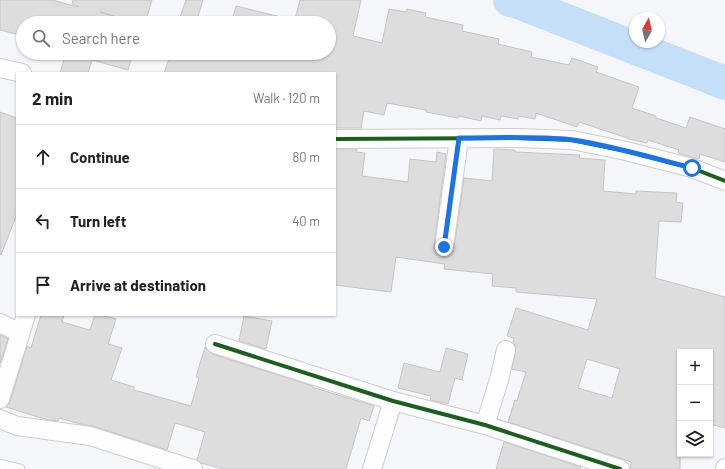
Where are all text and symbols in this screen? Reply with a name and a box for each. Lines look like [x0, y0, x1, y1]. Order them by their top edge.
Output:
north arrow [629, 12, 665, 48]
search box [16, 16, 336, 60]
icon: search [30, 27, 52, 49]
text: Search here [62, 29, 140, 47]
text: 2 min [32, 88, 73, 108]
text: Walk · 120 m [253, 90, 320, 106]
icon: ahead [32, 146, 54, 168]
text: Continue [70, 148, 130, 166]
text: 80 m [293, 149, 320, 165]
route start [683, 159, 701, 177]
icon: left [32, 210, 54, 232]
text: Turn left [70, 212, 126, 230]
text: 40 m [292, 213, 320, 229]
route end [435, 238, 453, 256]
icon: arrive [32, 274, 54, 296]
text: Arrive at destination [70, 276, 206, 294]
map controls [677, 349, 713, 457]
button: + [677, 349, 713, 385]
button: − [677, 385, 713, 421]
button: layers [677, 421, 713, 457]

